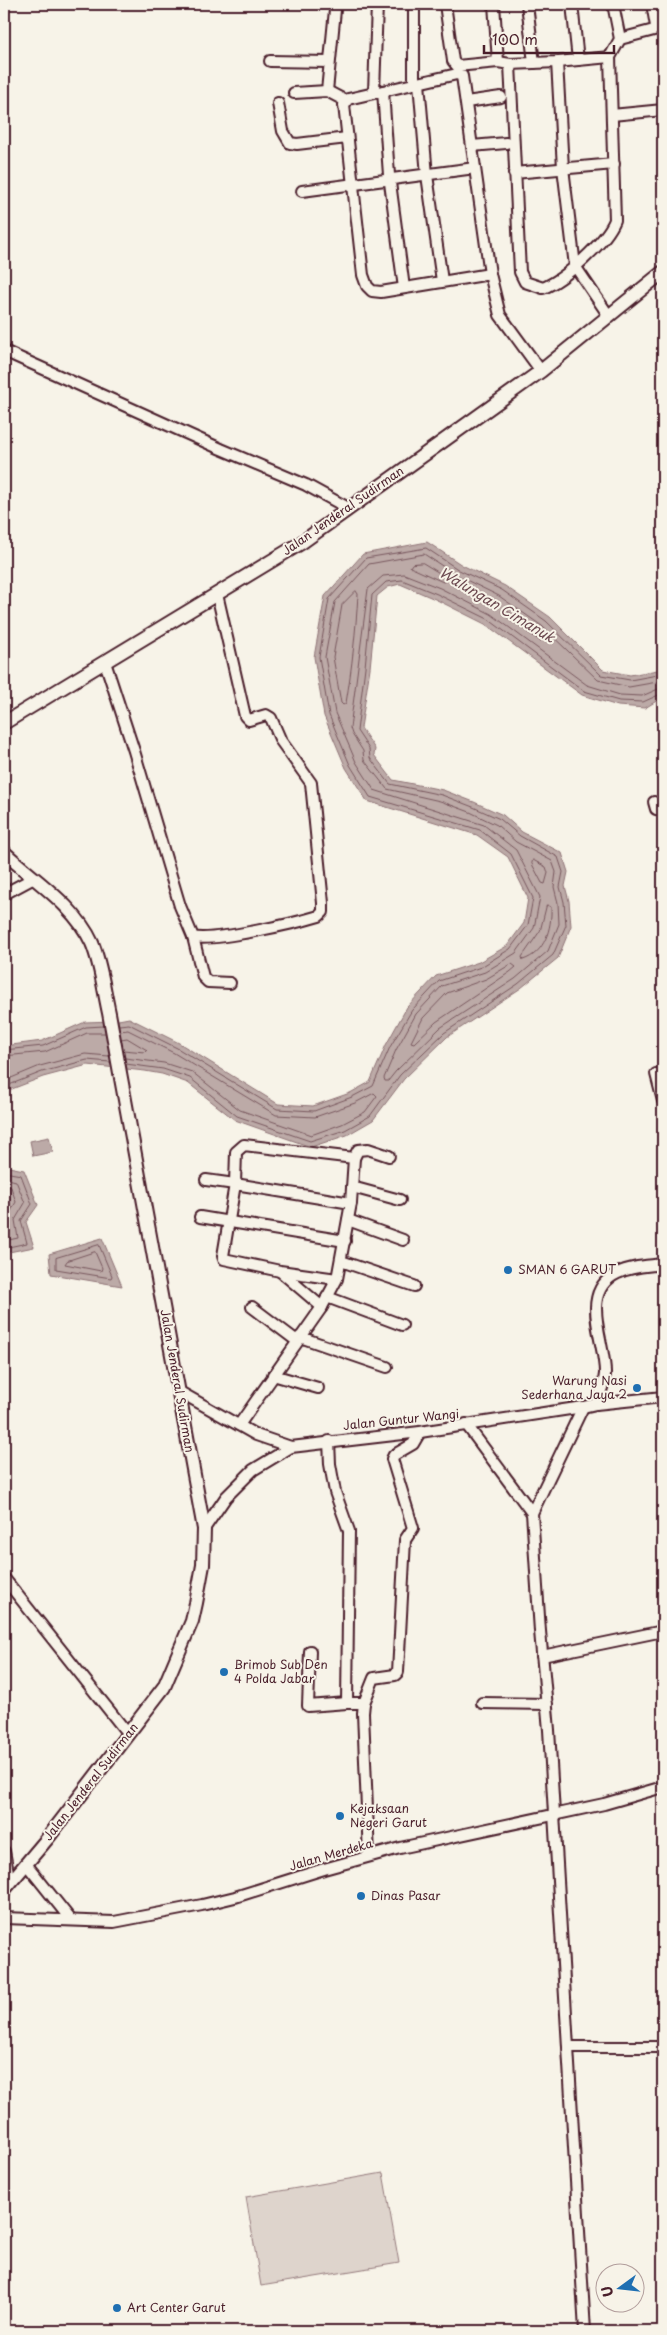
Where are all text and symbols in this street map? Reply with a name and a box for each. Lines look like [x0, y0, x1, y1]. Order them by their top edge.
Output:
scale bar [484, 22, 614, 54]
text: 100 m [492, 27, 538, 50]
street label: Jalan Jenderal Sudirman [278, 461, 407, 559]
water label: Walungan Cimanuk [435, 562, 560, 648]
place label: SMAN 6 GARUT [518, 1260, 617, 1278]
marker: SMAN 6 GARUT [502, 1264, 514, 1276]
street label: Jalan Jenderal Sudirman [157, 1308, 199, 1454]
place label: Warung Nasi Sederhana Jaya 2 [521, 1371, 627, 1403]
marker: Warung Nasi Sederhana Jaya 2 [631, 1382, 643, 1394]
street label: Jalan Guntur Wangi [342, 1404, 460, 1434]
place label: Brimob Sub Den 4 Polda Jabar [234, 1655, 328, 1687]
marker: Brimob Sub Den 4 Polda Jabar [218, 1666, 230, 1678]
street label: Jalan Jenderal Sudirman [39, 1719, 142, 1844]
place label: Kejaksaan Negeri Garut [350, 1799, 427, 1831]
marker: Kejaksaan Negeri Garut [334, 1810, 346, 1822]
street label: Jalan Merdeka [287, 1833, 375, 1875]
place label: Dinas Pasar [371, 1886, 441, 1904]
marker: Dinas Pasar [355, 1890, 367, 1902]
north arrow [594, 2262, 644, 2312]
text: U [595, 2284, 618, 2299]
place label: Art Center Garut [127, 2298, 226, 2316]
marker: Art Center Garut [111, 2302, 123, 2314]

